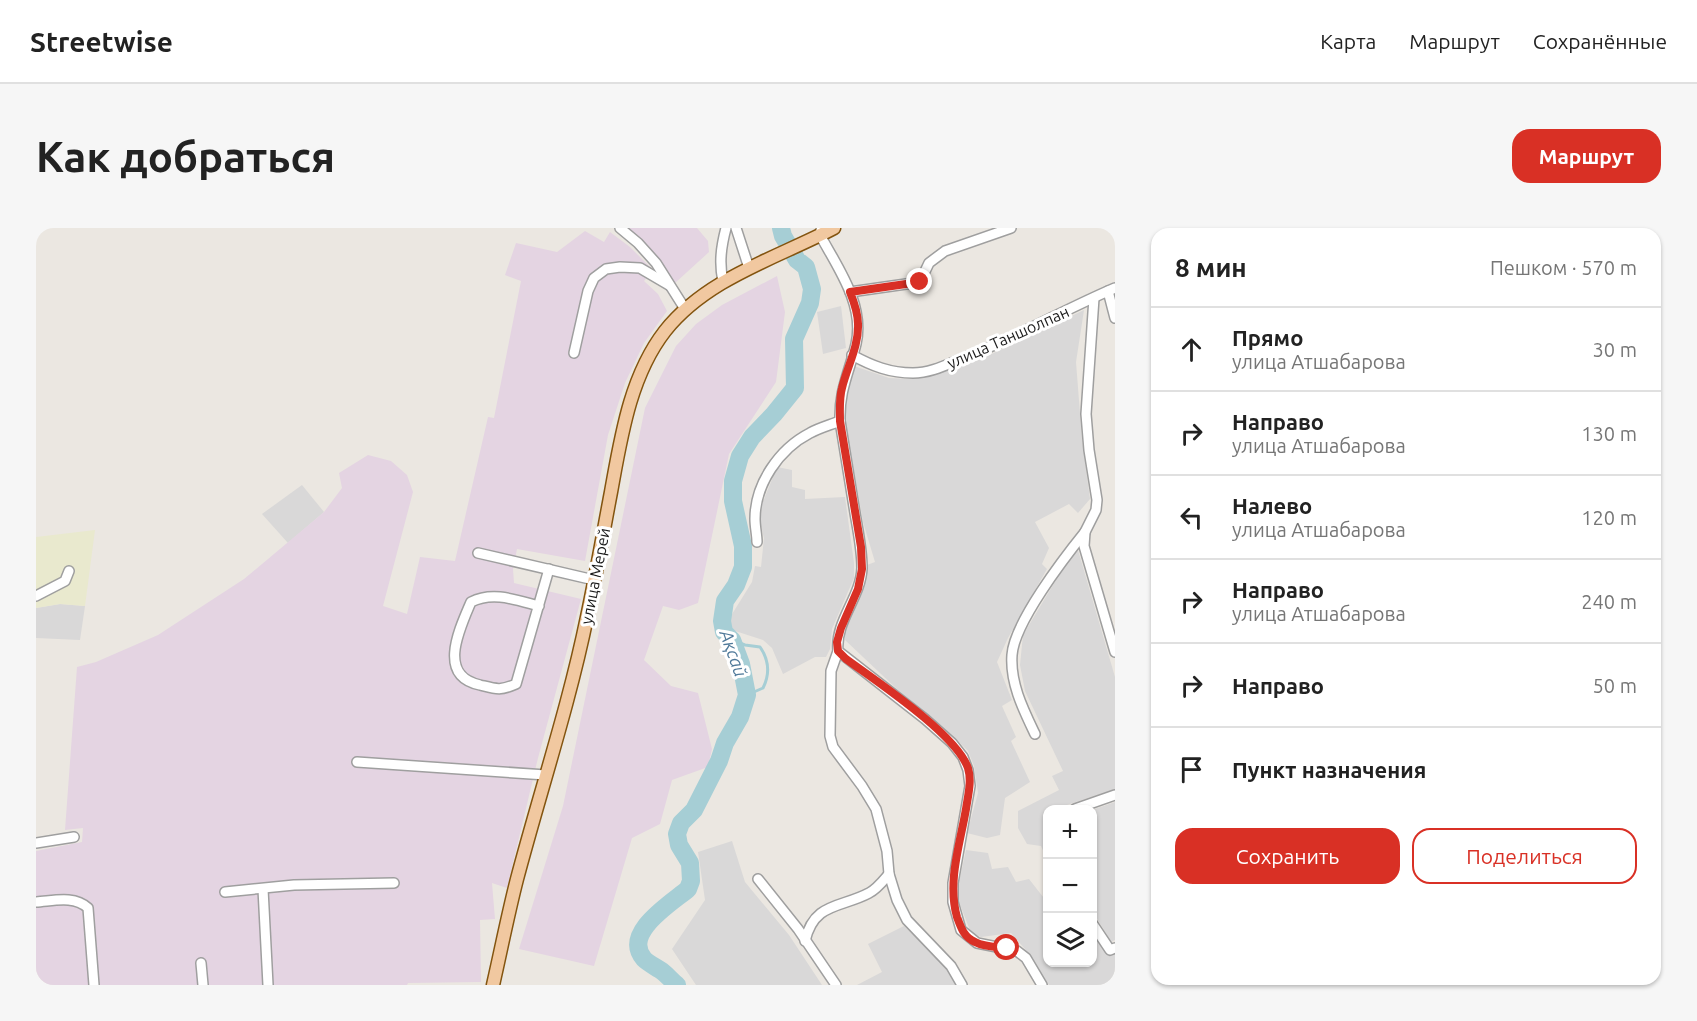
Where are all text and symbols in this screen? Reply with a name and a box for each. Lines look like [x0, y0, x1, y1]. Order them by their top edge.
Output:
text: Streetwise [30, 26, 173, 57]
text: Карта [1320, 29, 1376, 53]
text: Маршрут [1409, 29, 1500, 53]
text: Сохранённые [1533, 29, 1667, 53]
button: Маршрут [1512, 129, 1661, 183]
text: Как добраться [36, 133, 335, 180]
text: 8 мин [1175, 253, 1247, 282]
text: Пешком · 570 m [1490, 256, 1637, 279]
route end [906, 268, 932, 294]
street label: улица Таншолпан [944, 302, 1072, 372]
text: Прямо [1232, 325, 1303, 350]
icon: ahead [1175, 333, 1208, 366]
text: 30 m [1593, 338, 1637, 361]
text: улица Атшабарова [1232, 350, 1406, 373]
text: Направо [1232, 409, 1324, 434]
icon: right [1175, 417, 1208, 450]
text: 130 m [1581, 422, 1637, 445]
text: улица Атшабарова [1232, 434, 1406, 457]
text: Налево [1232, 493, 1312, 518]
icon: left [1175, 501, 1208, 534]
text: 120 m [1581, 506, 1637, 529]
text: улица Атшабарова [1232, 518, 1406, 541]
street label: улица Мерей [577, 526, 613, 626]
text: Направо [1232, 577, 1324, 602]
icon: right [1175, 585, 1208, 618]
text: 240 m [1581, 590, 1637, 613]
text: улица Атшабарова [1232, 602, 1406, 625]
water label: Ақсай [716, 626, 752, 679]
icon: right [1175, 669, 1208, 702]
text: Направо [1232, 673, 1324, 698]
text: 50 m [1593, 674, 1637, 697]
icon: arrive [1175, 753, 1208, 786]
text: Пункт назначения [1232, 757, 1426, 782]
map controls [1043, 805, 1097, 967]
button: + [1043, 805, 1097, 859]
button: Сохранить [1175, 828, 1400, 884]
button: Поделиться [1412, 828, 1637, 884]
button: − [1043, 859, 1097, 913]
button: layers [1043, 913, 1097, 967]
route start [993, 934, 1019, 960]

